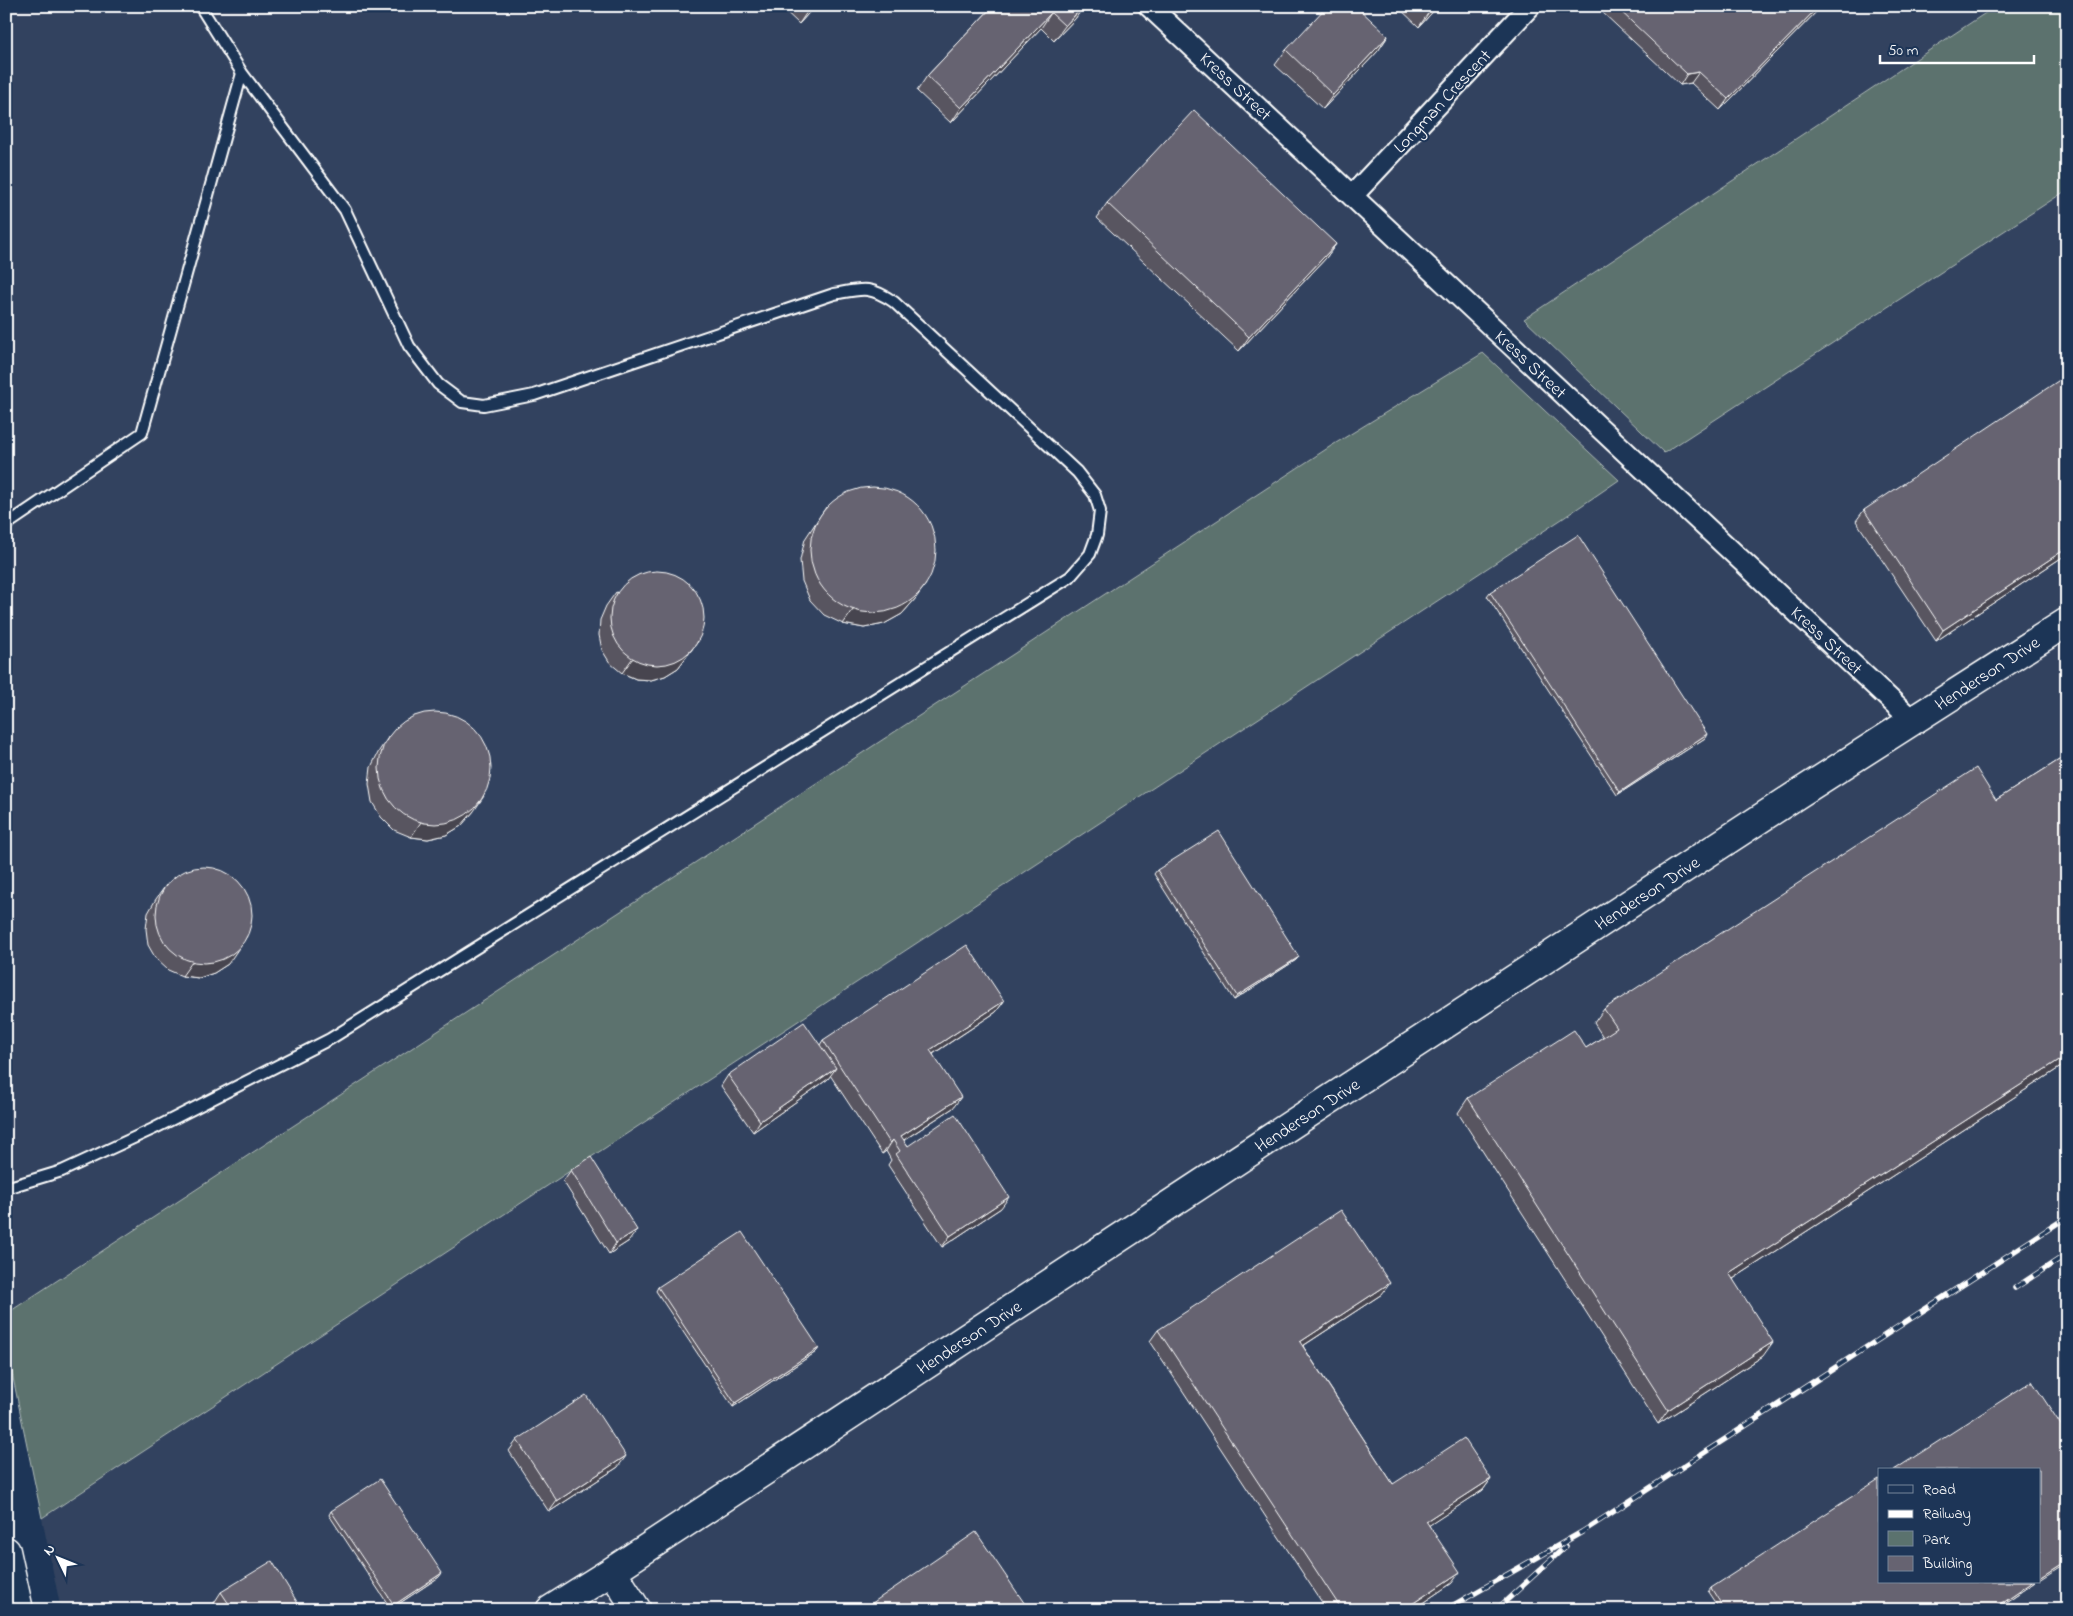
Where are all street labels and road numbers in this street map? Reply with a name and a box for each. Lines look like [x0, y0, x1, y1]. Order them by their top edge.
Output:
street label: Longman Crescent [1388, 45, 1499, 161]
street label: Kress Street [1193, 47, 1277, 128]
street label: Kress Street [1488, 325, 1572, 406]
street label: Kress Street [1784, 601, 1868, 682]
street label: Henderson Drive [1930, 630, 2047, 718]
street label: Henderson Drive [1590, 850, 1707, 938]
street label: Henderson Drive [1250, 1072, 1367, 1160]
street label: Henderson Drive [912, 1294, 1029, 1382]

